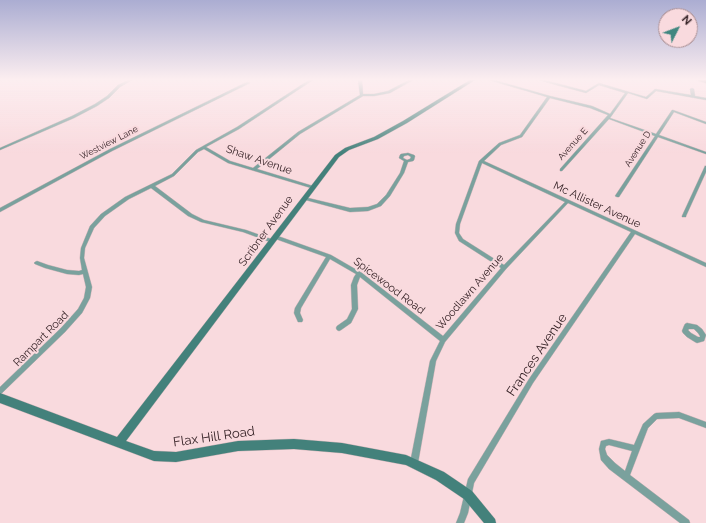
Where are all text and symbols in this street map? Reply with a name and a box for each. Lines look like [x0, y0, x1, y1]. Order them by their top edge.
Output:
north arrow [658, 8, 698, 48]
text: N [679, 13, 694, 28]
street label: Westview Lane [78, 124, 140, 162]
street label: Avenue E [556, 126, 590, 162]
street label: Avenue D [622, 129, 654, 169]
street label: Shaw Avenue [224, 142, 294, 178]
street label: Mc Allister Avenue [551, 179, 643, 231]
street label: Scribner Avenue [236, 193, 296, 269]
street label: Woodlawn Avenue [433, 251, 507, 333]
street label: Spicewood Road [351, 255, 427, 317]
street label: Rampart Road [11, 309, 71, 369]
street label: Frances Avenue [504, 311, 570, 399]
street label: Flax Hill Road [172, 424, 256, 450]

